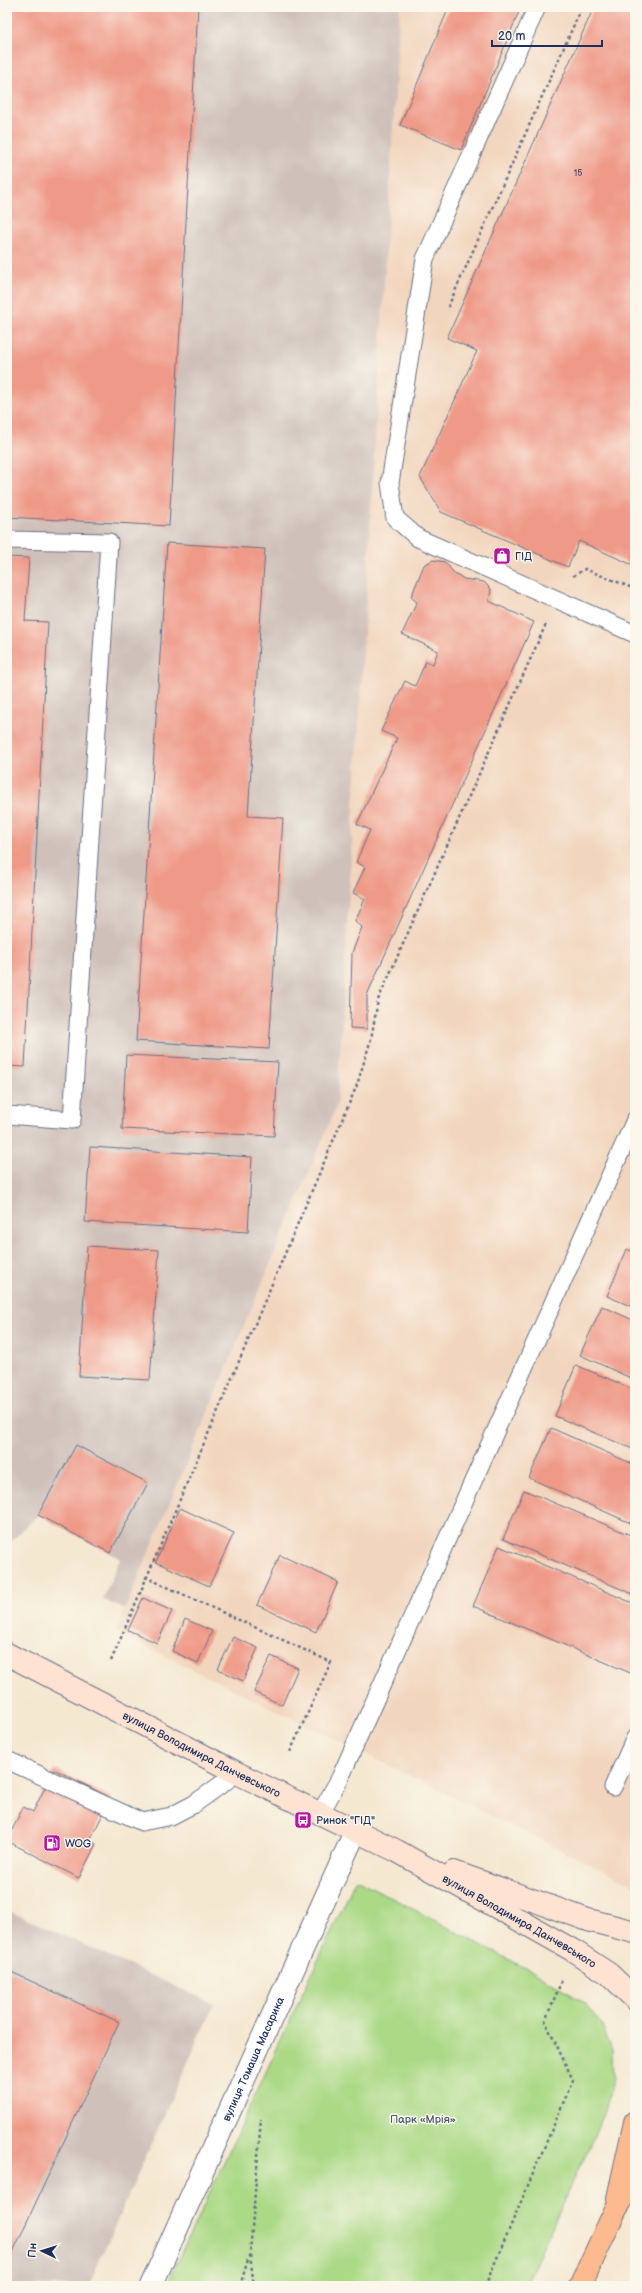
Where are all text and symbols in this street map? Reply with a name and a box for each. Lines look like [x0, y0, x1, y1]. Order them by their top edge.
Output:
scale bar [492, 22, 602, 48]
text: 20 m [498, 29, 525, 44]
house number: 15 [574, 168, 582, 179]
shop icon: ГІД [492, 546, 512, 566]
place label: ГІД [515, 550, 532, 563]
street label: вулиця Володимира Данчевського [120, 1709, 283, 1800]
bus stop icon: Ринок "ГІД" [293, 1810, 313, 1830]
place label: Ринок "ГІД" [316, 1814, 375, 1827]
fuel station icon: WOG [42, 1833, 62, 1853]
place label: WOG [65, 1837, 91, 1850]
street label: вулиця Володимира Данчевського [440, 1872, 599, 1971]
street label: вулиця Томаша Масарика [220, 1994, 287, 2123]
park label: Парк «Мрія» [390, 2113, 456, 2126]
north arrow [22, 2231, 62, 2271]
text: Пн [26, 2243, 40, 2258]

